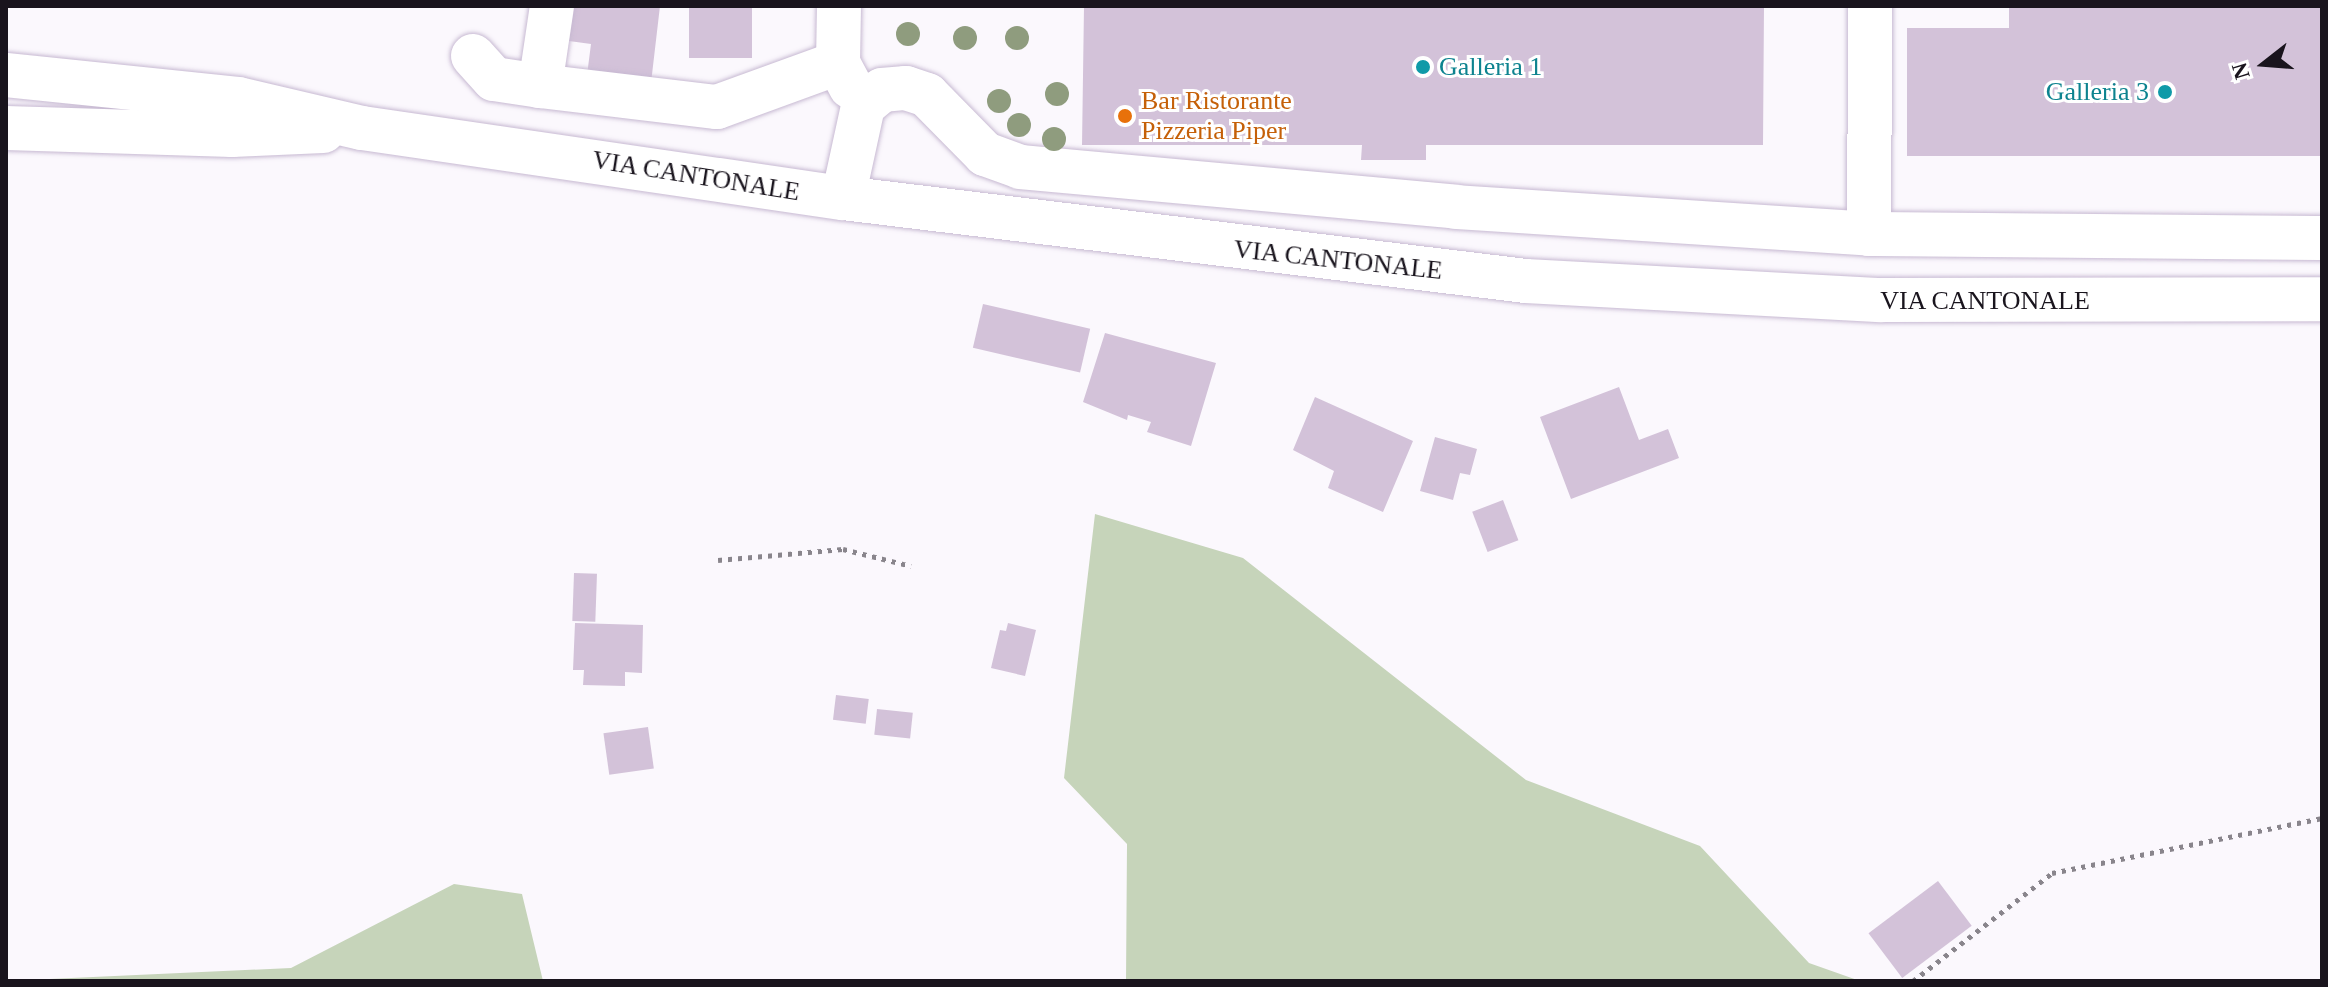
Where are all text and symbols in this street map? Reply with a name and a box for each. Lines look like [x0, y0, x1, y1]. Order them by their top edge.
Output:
north arrow [2224, 24, 2304, 104]
place label: Galleria 1 [1439, 51, 1542, 83]
marker: Galleria 1 [1414, 58, 1432, 76]
text: N [2226, 60, 2255, 82]
place label: Galleria 3 [2046, 76, 2149, 108]
marker: Galleria 3 [2156, 83, 2174, 101]
place label: Bar Ristorante Pizzeria Piper [1141, 85, 1292, 146]
marker: Bar Ristorante Pizzeria Piper [1116, 107, 1134, 125]
street label: VIA CANTONALE [589, 144, 803, 208]
street label: VIA CANTONALE [1231, 233, 1445, 287]
street label: VIA CANTONALE [1879, 285, 2091, 317]

